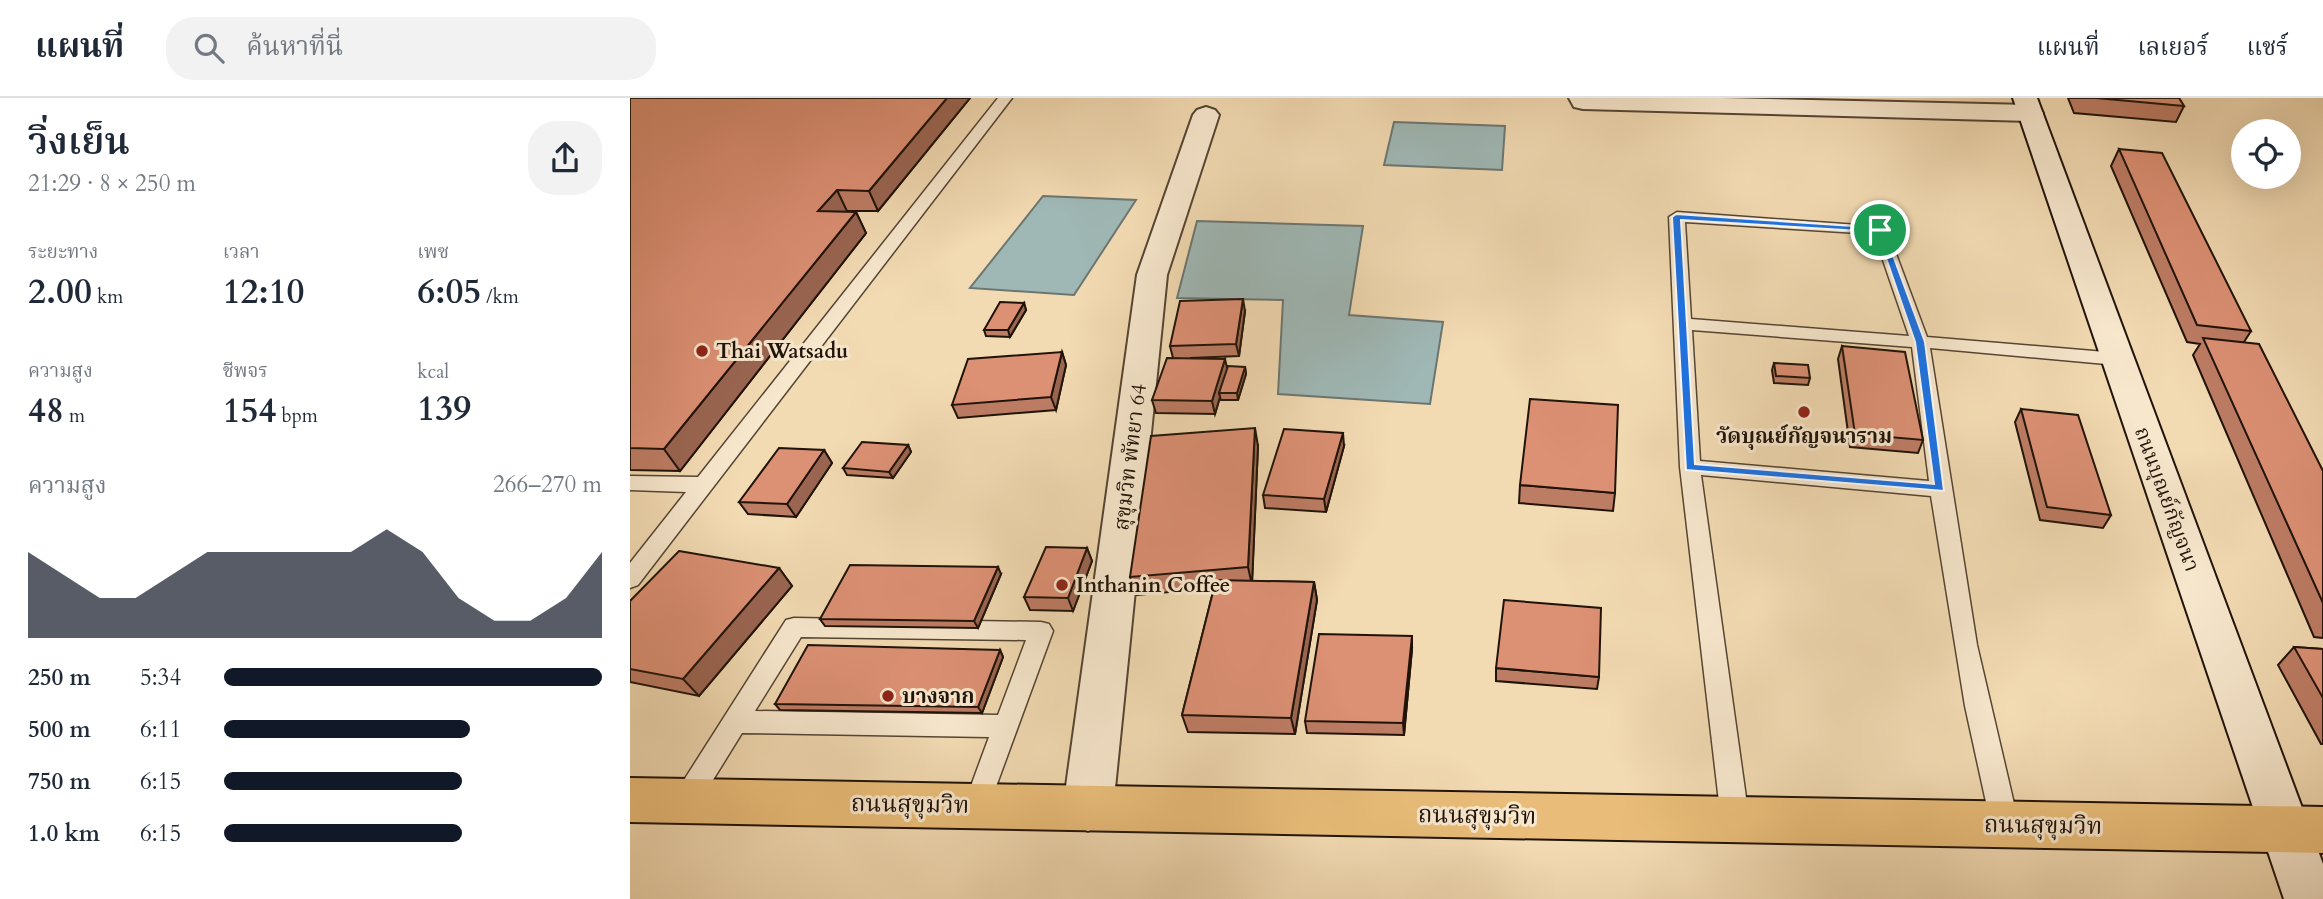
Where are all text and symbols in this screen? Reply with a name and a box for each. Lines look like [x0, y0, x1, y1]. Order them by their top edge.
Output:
search box [166, 17, 656, 80]
text: แผนที่ [35, 24, 124, 69]
icon: search [190, 29, 228, 67]
text: ค้นหาที่นี่ [246, 29, 343, 64]
text: แผนที่ [2037, 31, 2100, 64]
text: เลเยอร์ [2138, 31, 2209, 64]
text: แชร์ [2247, 31, 2288, 64]
text: วิ่งเย็น [28, 116, 130, 168]
map controls [2231, 119, 2301, 189]
button: locate [2231, 119, 2301, 189]
button: share [528, 121, 602, 195]
text: 21:29 · 8 × 250 m [28, 168, 196, 199]
pin [1850, 200, 1910, 260]
icon: arrive [1861, 211, 1899, 249]
text: ระยะทาง [28, 239, 98, 265]
text: เวลา [223, 239, 260, 265]
text: เพซ [417, 239, 449, 265]
text: 2.00 [28, 268, 92, 316]
text: 12:10 [223, 268, 305, 316]
text: 6:05 [417, 268, 481, 316]
text: km [92, 284, 123, 310]
text: /km [481, 284, 519, 310]
place label: Thai Watsadu [716, 337, 848, 366]
marker: Thai Watsadu [694, 343, 710, 359]
text: ความสูง [28, 358, 93, 384]
text: ชีพจร [223, 358, 268, 384]
text: kcal [417, 359, 449, 385]
street label: สุขุมวิท พัทยา 64 [1107, 382, 1154, 532]
text: 139 [417, 385, 471, 433]
text: 48 [28, 387, 64, 435]
text: 154 [223, 387, 276, 435]
text: m [64, 403, 85, 429]
text: bpm [276, 403, 318, 429]
marker: วัดบุณย์กัญจนาราม [1796, 404, 1812, 420]
place label: วัดบุณย์กัญจนาราม [1716, 422, 1892, 451]
street label: ถนนบุณย์กัญจนา [2127, 423, 2206, 576]
text: 266–270 m [493, 469, 602, 500]
text: ความสูง [28, 470, 106, 501]
place label: Inthanin Coffee [1076, 571, 1230, 600]
marker: Inthanin Coffee [1054, 577, 1070, 593]
text: 250 m [28, 662, 91, 693]
text: 5:34 [140, 662, 181, 693]
place label: บางจาก [902, 682, 974, 711]
marker: บางจาก [880, 688, 896, 704]
text: 500 m [28, 714, 91, 745]
text: 6:11 [140, 714, 181, 745]
text: 750 m [28, 766, 91, 797]
text: 6:15 [140, 766, 181, 797]
street label: ถนนสุขุมวิท [851, 787, 969, 822]
street label: ถนนสุขุมวิท [1418, 798, 1536, 833]
street label: ถนนสุขุมวิท [1984, 808, 2102, 843]
text: 1.0 km [28, 818, 100, 849]
text: 6:15 [140, 818, 181, 849]

